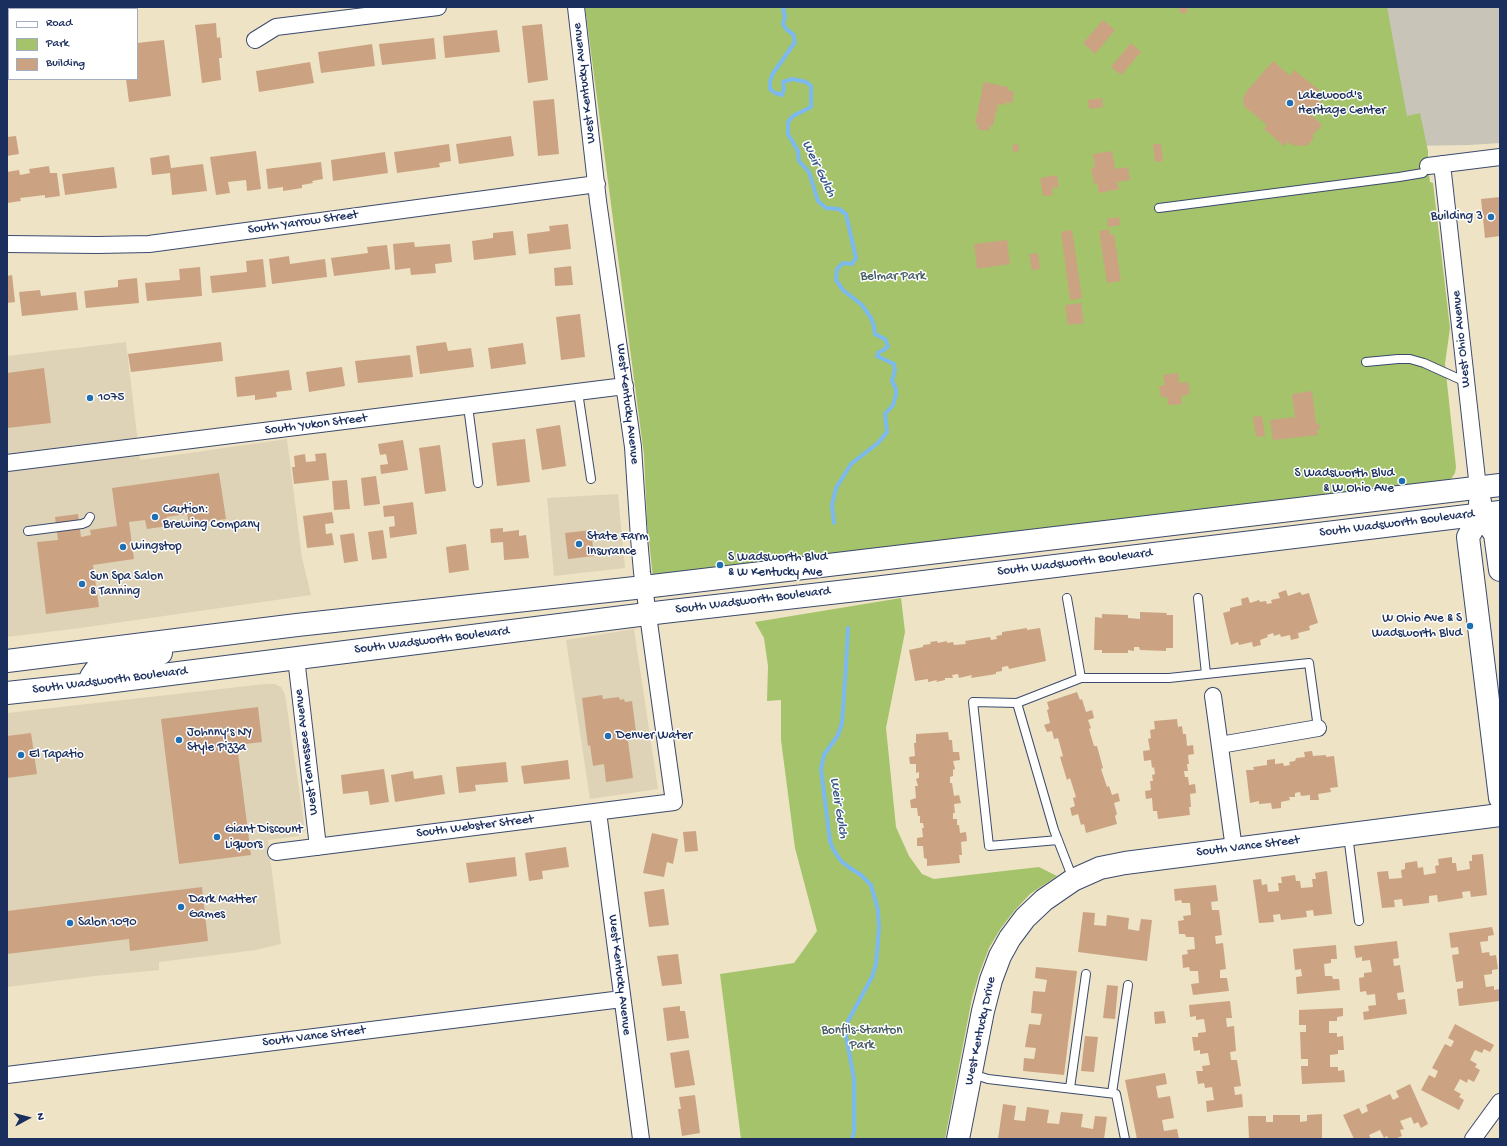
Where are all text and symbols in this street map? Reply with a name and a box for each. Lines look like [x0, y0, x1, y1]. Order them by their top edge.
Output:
legend [8, 8, 138, 80]
text: Road [46, 17, 72, 31]
street label: West Kentucky Avenue [570, 22, 600, 144]
text: Park [46, 37, 69, 51]
text: Building [46, 57, 85, 71]
place label: Lakewood's Heritage Center [1298, 88, 1386, 119]
marker: Lakewood's Heritage Center [1285, 98, 1295, 108]
water label: Weir Gulch [797, 138, 839, 200]
street label: South Yarrow Street [247, 208, 359, 238]
place label: Building 3 [1431, 209, 1483, 225]
marker: Building 3 [1486, 212, 1496, 222]
park label: Belmar Park [860, 269, 926, 285]
street label: West Ohio Avenue [1449, 290, 1475, 388]
street label: West Kentucky Avenue [612, 343, 642, 465]
place label: 1075 [98, 390, 124, 406]
marker: 1075 [85, 393, 95, 403]
street label: South Yukon Street [264, 411, 368, 439]
place label: S Wadsworth Blvd & W Ohio Ave [1295, 466, 1394, 497]
marker: S Wadsworth Blvd & W Ohio Ave [1397, 476, 1407, 486]
place label: Caution: Brewing Company [163, 502, 260, 533]
street label: South Wadsworth Boulevard [1319, 507, 1475, 541]
marker: Caution: Brewing Company [150, 512, 160, 522]
place label: State Farm Insurance [587, 529, 648, 560]
place label: Wingstop [131, 539, 182, 555]
marker: State Farm Insurance [574, 539, 584, 549]
marker: Wingstop [118, 542, 128, 552]
street label: South Wadsworth Boulevard [997, 546, 1153, 580]
place label: S Wadsworth Blvd & W Kentucky Ave [728, 550, 827, 581]
marker: S Wadsworth Blvd & W Kentucky Ave [715, 560, 725, 570]
place label: Sun Spa Salon & Tanning [90, 569, 163, 600]
marker: Sun Spa Salon & Tanning [77, 579, 87, 589]
street label: South Wadsworth Boulevard [675, 584, 831, 618]
place label: W Ohio Ave & S Wadsworth Blvd [1372, 611, 1462, 642]
marker: W Ohio Ave & S Wadsworth Blvd [1465, 621, 1475, 631]
street label: South Wadsworth Boulevard [354, 624, 510, 658]
street label: South Wadsworth Boulevard [32, 664, 188, 698]
street label: West Tennessee Avenue [292, 688, 322, 816]
place label: Johnny's NY Style Pizza [187, 725, 252, 756]
place label: Denver Water [616, 728, 692, 744]
marker: Denver Water [603, 731, 613, 741]
marker: Johnny's NY Style Pizza [174, 735, 184, 745]
place label: El Tapatio [29, 747, 84, 763]
marker: El Tapatio [16, 750, 26, 760]
water label: Weir Gulch [825, 776, 851, 840]
street label: South Webster Street [415, 812, 535, 842]
place label: Giant Discount Liquors [225, 822, 303, 853]
marker: Giant Discount Liquors [212, 832, 222, 842]
street label: South Vance Street [1196, 833, 1300, 861]
place label: Dark Matter Games [189, 892, 256, 923]
marker: Dark Matter Games [176, 902, 186, 912]
street label: West Kentucky Avenue [604, 914, 634, 1036]
place label: Salon 1090 [78, 915, 137, 931]
marker: Salon 1090 [65, 918, 75, 928]
street label: West Kentucky Drive [962, 975, 1000, 1087]
street label: South Vance Street [262, 1023, 366, 1051]
park label: Bonfils-Stanton Park [821, 1023, 903, 1054]
north arrow [8, 1098, 48, 1138]
text: N [34, 1112, 46, 1121]

